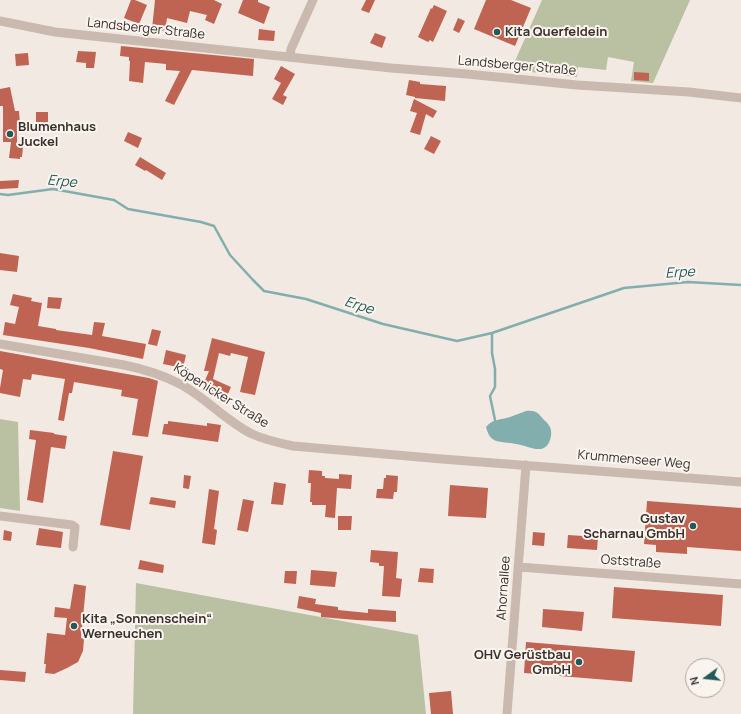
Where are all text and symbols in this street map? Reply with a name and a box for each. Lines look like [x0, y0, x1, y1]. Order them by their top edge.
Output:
street label: Landsberger Straße [86, 15, 206, 43]
place label: Kita Querfeldein [505, 24, 607, 40]
marker: Kita Querfeldein [492, 27, 502, 37]
street label: Landsberger Straße [457, 53, 577, 79]
place label: Blumenhaus Juckel [18, 119, 96, 150]
marker: Blumenhaus Juckel [5, 129, 15, 139]
water label: Erpe [47, 172, 77, 192]
water label: Erpe [665, 264, 695, 282]
water label: Erpe [342, 293, 376, 319]
street label: Köpenicker Straße [170, 360, 272, 432]
street label: Krummenseer Weg [577, 447, 691, 473]
place label: Gustav Scharnau GmbH [583, 511, 685, 542]
marker: Gustav Scharnau GmbH [688, 521, 698, 531]
street label: Oststraße [600, 552, 662, 572]
street label: Ahornallee [494, 555, 514, 621]
place label: Kita „Sonnenschein“ Werneuchen [82, 611, 212, 642]
marker: Kita „Sonnenschein“ Werneuchen [69, 621, 79, 631]
place label: OHV Gerüstbau GmbH [474, 647, 571, 678]
marker: OHV Gerüstbau GmbH [574, 657, 584, 667]
north arrow [685, 658, 725, 698]
text: N [686, 675, 702, 687]

